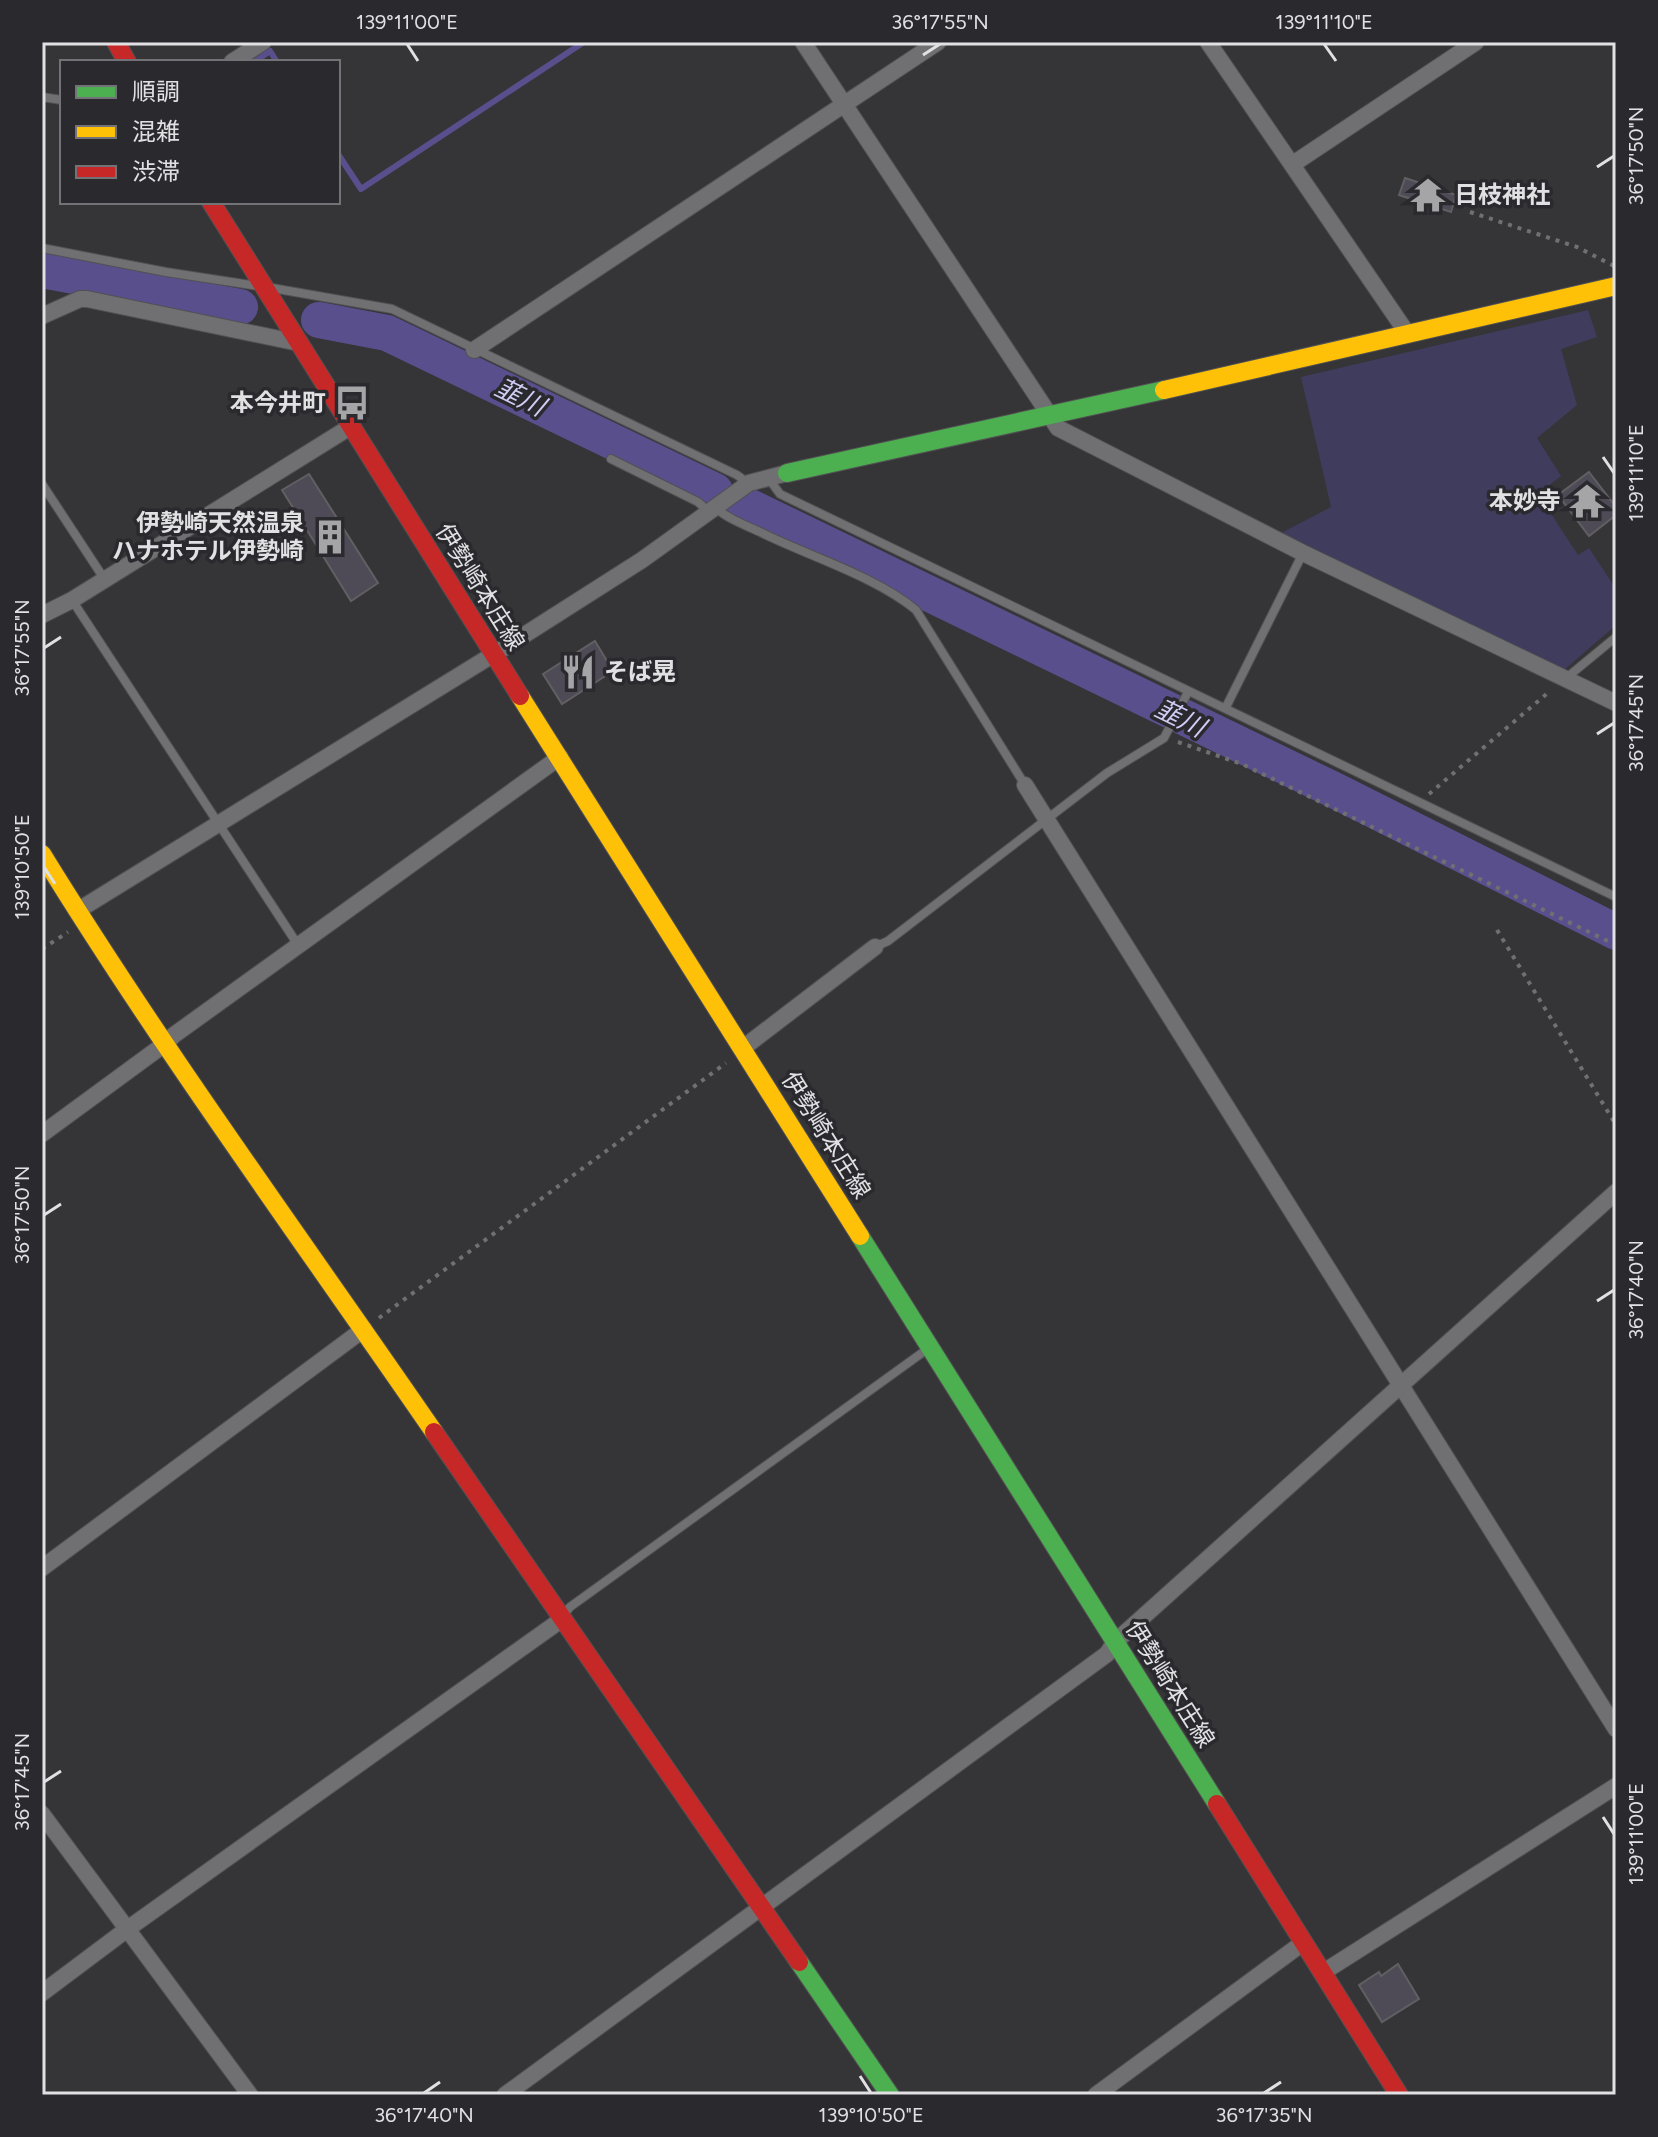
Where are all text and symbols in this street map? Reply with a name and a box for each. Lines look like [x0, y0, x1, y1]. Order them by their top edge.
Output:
text: 139°11'00"E [356, 10, 458, 34]
text: 36°17'55"N [891, 10, 989, 34]
text: 139°11'10"E [1275, 10, 1373, 34]
legend [60, 60, 340, 204]
text: 順調 [132, 77, 180, 106]
text: 36°17'50"N [1624, 107, 1648, 205]
text: 混雑 [132, 117, 180, 146]
text: 渋滞 [132, 157, 180, 186]
temple icon: 日枝神社 [1409, 176, 1447, 214]
place label: 日枝神社 [1454, 180, 1550, 209]
water label: 韮川 [490, 371, 553, 424]
bus stop icon: 本今井町 [333, 384, 371, 422]
place label: 本今井町 [230, 388, 326, 417]
text: 139°11'10"E [1624, 424, 1648, 522]
temple icon: 本妙寺 [1568, 482, 1606, 520]
place label: 本妙寺 [1489, 486, 1561, 515]
place label: 伊勢崎天然温泉 ハナホテル伊勢崎 [112, 508, 304, 565]
building icon: 伊勢崎天然温泉 ハナホテル伊勢崎 [311, 518, 349, 556]
street label: 伊勢崎本庄線 [430, 518, 531, 655]
text: 36°17'55"N [10, 599, 34, 697]
restaurant icon: そば晃 [559, 653, 597, 691]
place label: そば晃 [604, 657, 676, 686]
text: 36°17'45"N [1624, 674, 1648, 772]
water label: 韮川 [1150, 692, 1213, 745]
text: 139°10'50"E [10, 814, 34, 920]
street label: 伊勢崎本庄線 [776, 1066, 877, 1203]
text: 36°17'50"N [10, 1166, 34, 1264]
text: 36°17'40"N [1624, 1240, 1648, 1340]
street label: 伊勢崎本庄線 [1120, 1615, 1221, 1752]
text: 36°17'45"N [10, 1733, 34, 1831]
text: 139°11'00"E [1624, 1783, 1648, 1885]
text: 36°17'40"N [374, 2103, 474, 2127]
text: 139°10'50"E [818, 2103, 924, 2127]
text: 36°17'35"N [1216, 2103, 1312, 2127]

